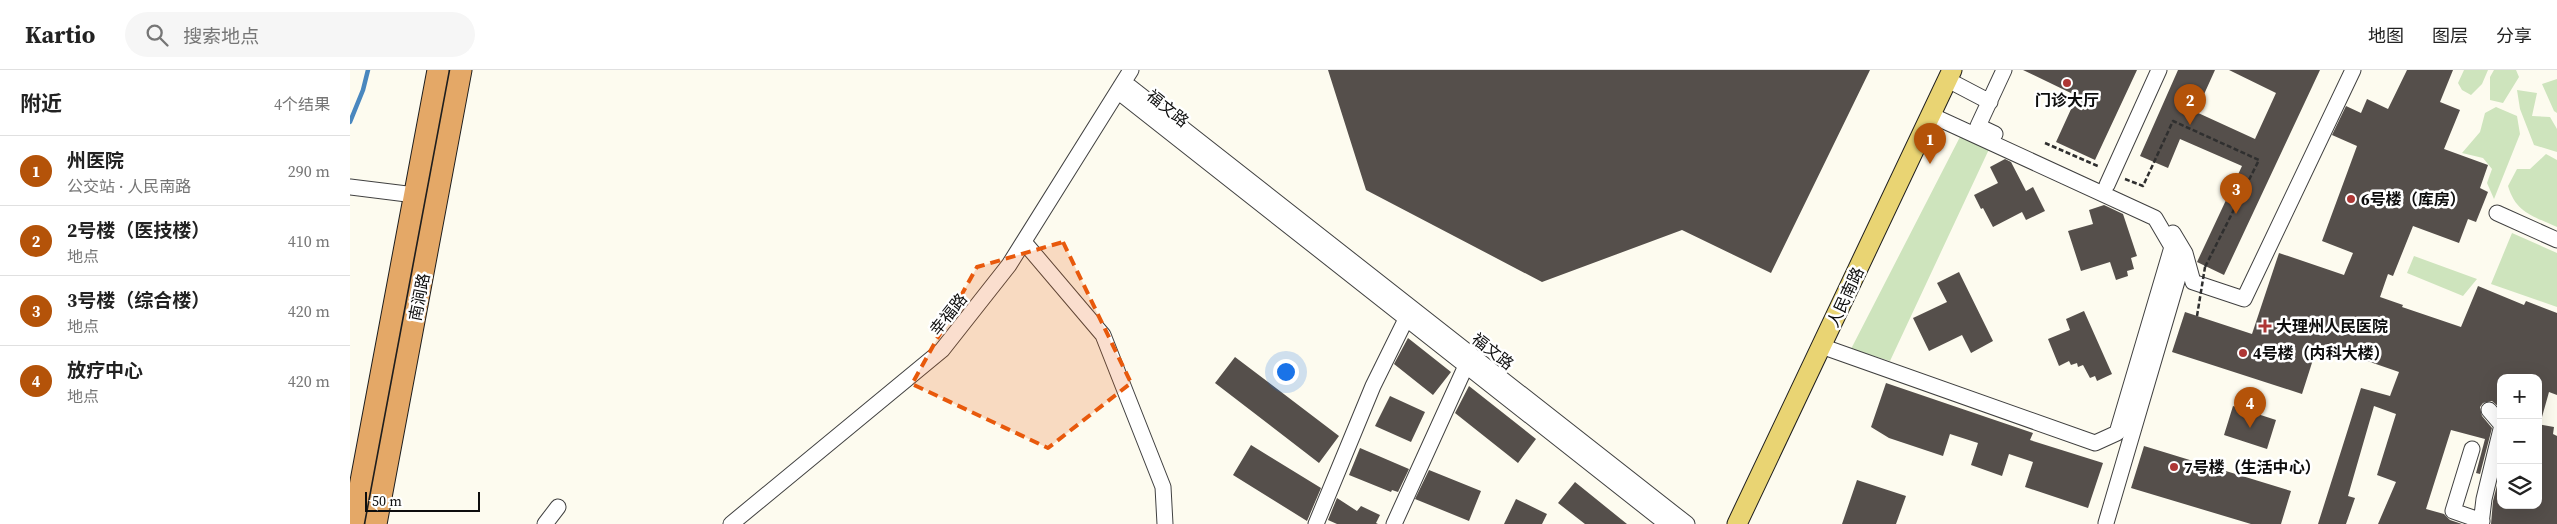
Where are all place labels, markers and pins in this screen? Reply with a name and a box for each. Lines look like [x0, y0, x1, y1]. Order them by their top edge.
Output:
marker: 门诊大厅 [2061, 77, 2073, 89]
pin: 2 [2174, 84, 2206, 125]
place label: 门诊大厅 [2035, 89, 2099, 111]
pin: 1 [1914, 123, 1946, 164]
pin: 3 [2220, 173, 2252, 214]
place label: 6号楼（库房） [2361, 188, 2466, 210]
marker: 6号楼（库房） [2345, 193, 2357, 205]
place label: 大理州人民医院 [2276, 315, 2388, 337]
marker: 大理州人民医院 [2258, 319, 2272, 333]
place label: 4号楼（内科大楼） [2253, 342, 2390, 364]
marker: 4号楼（内科大楼） [2237, 347, 2249, 359]
pin: 4 [2234, 387, 2266, 428]
place label: 7号楼（生活中心） [2184, 456, 2321, 478]
marker: 7号楼（生活中心） [2168, 461, 2180, 473]

